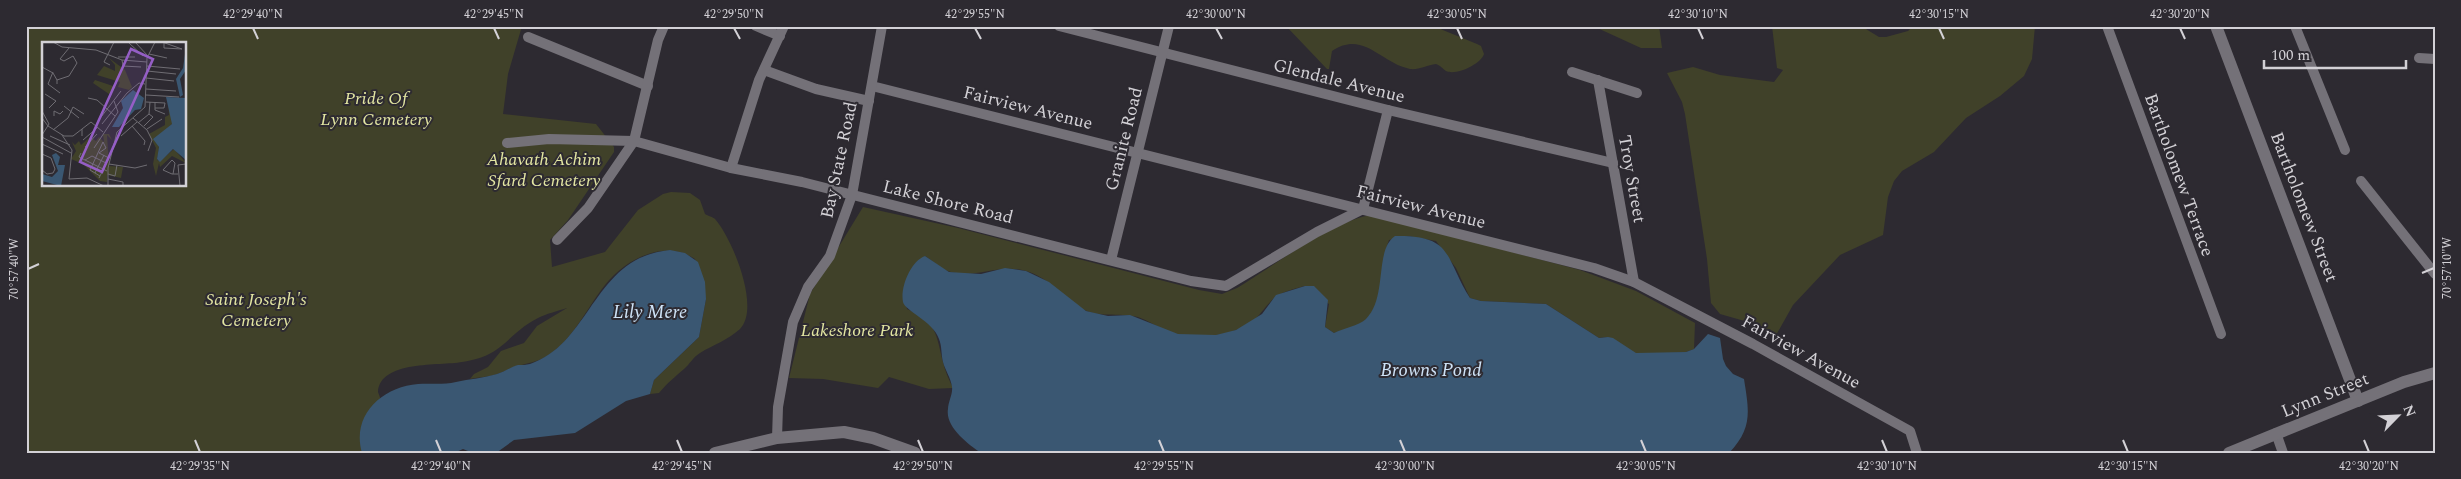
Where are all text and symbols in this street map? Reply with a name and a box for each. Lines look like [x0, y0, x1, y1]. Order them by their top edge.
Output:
text: 42°29'40"N [223, 5, 283, 24]
text: 42°29'45"N [464, 5, 524, 24]
text: 42°29'50"N [704, 5, 764, 24]
text: 42°29'55"N [945, 5, 1005, 24]
text: 42°30'00"N [1186, 5, 1246, 24]
text: 42°30'05"N [1427, 5, 1487, 24]
text: 42°30'10"N [1668, 5, 1728, 24]
text: 42°30'15"N [1909, 5, 1969, 24]
text: 42°30'20"N [2150, 5, 2210, 24]
scale bar [2264, 38, 2406, 70]
inset map [42, 42, 186, 186]
text: 100 m [2271, 44, 2310, 67]
street label: Glendale Avenue [1270, 52, 1408, 110]
street label: Fairview Avenue [960, 79, 1096, 137]
street label: Granite Road [1098, 84, 1150, 194]
park label: Pride Of Lynn Cemetery [320, 85, 432, 133]
street label: Bartholomew Terrace [2137, 89, 2221, 261]
street label: Bay State Road [813, 99, 865, 221]
street label: Bartholomew Street [2263, 128, 2345, 286]
street label: Troy Street [1611, 133, 1653, 225]
park label: Ahavath Achim Sfard Cemetery [486, 146, 601, 194]
street label: Lake Shore Road [880, 173, 1016, 231]
street label: Fairview Avenue [1353, 178, 1489, 236]
text: 70°57'10"W [2438, 237, 2457, 299]
text: 70°57'40"W [5, 238, 24, 300]
park label: Saint Joseph's Cemetery [205, 286, 307, 334]
water label: Lily Mere [613, 298, 687, 327]
street label: Fairview Avenue [1736, 308, 1866, 396]
park label: Lakeshore Park [801, 317, 914, 344]
water label: Browns Pond [1380, 356, 1482, 385]
street label: Lynn Street [2277, 365, 2373, 425]
north arrow [2374, 392, 2424, 442]
text: N [2398, 401, 2421, 420]
text: 42°29'35"N [170, 457, 230, 476]
text: 42°29'40"N [411, 457, 471, 476]
text: 42°29'45"N [652, 457, 712, 476]
text: 42°29'50"N [893, 457, 953, 476]
text: 42°29'55"N [1134, 457, 1194, 476]
text: 42°30'00"N [1375, 457, 1435, 476]
text: 42°30'05"N [1616, 457, 1676, 476]
text: 42°30'10"N [1857, 457, 1917, 476]
text: 42°30'15"N [2098, 457, 2158, 476]
text: 42°30'20"N [2339, 457, 2399, 476]

